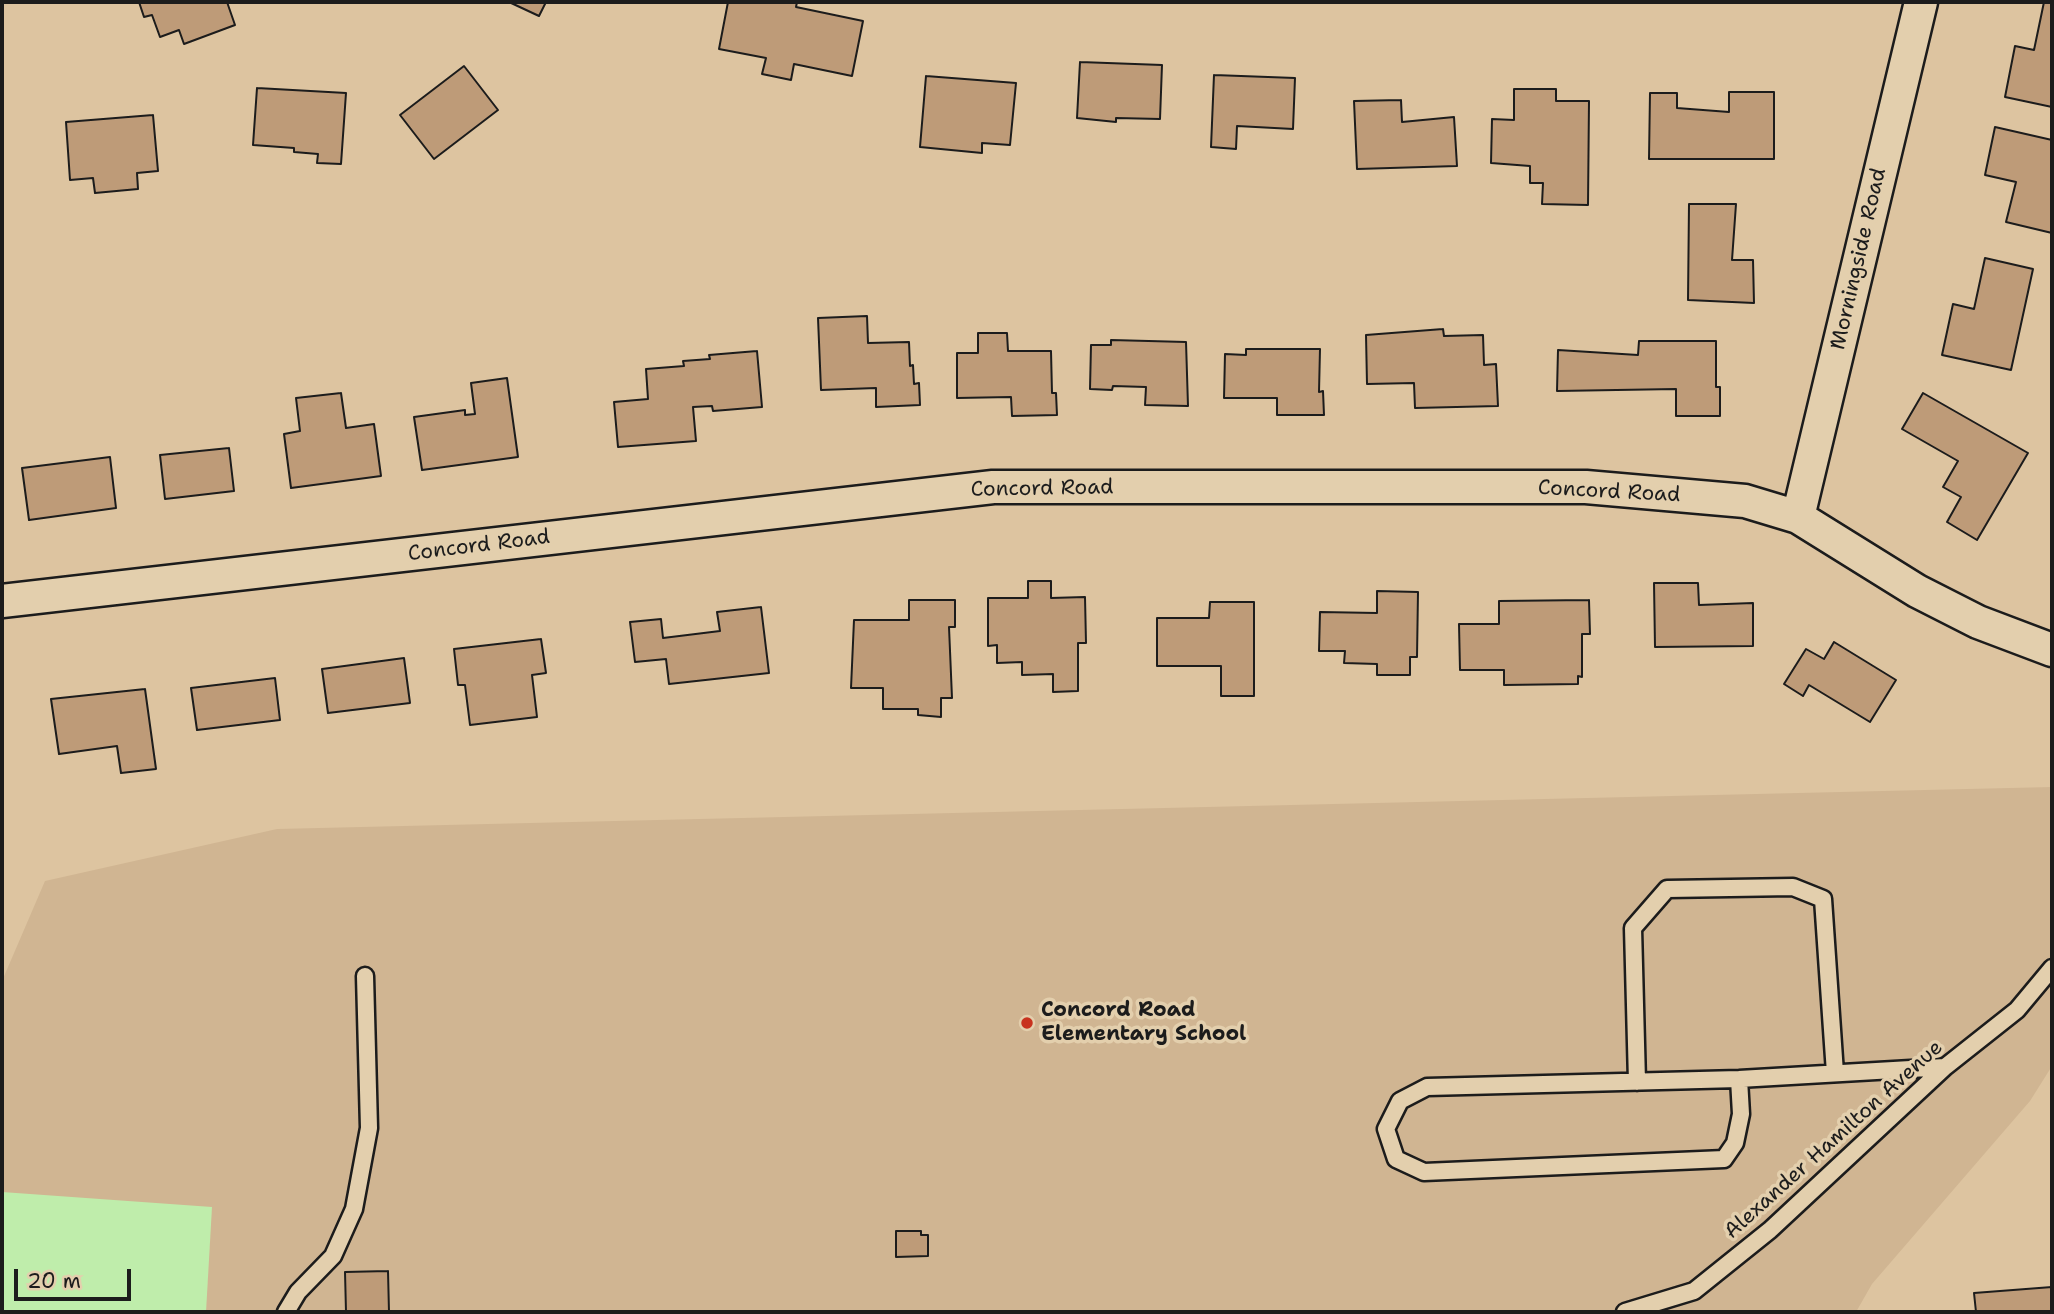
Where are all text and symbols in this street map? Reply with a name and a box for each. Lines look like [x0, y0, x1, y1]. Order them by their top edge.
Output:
street label: Morningside Road [1826, 166, 1892, 352]
street label: Concord Road [970, 475, 1114, 503]
street label: Concord Road [1537, 476, 1681, 508]
street label: Concord Road [407, 525, 551, 567]
place label: Concord Road Elementary School [1041, 998, 1246, 1048]
marker: Concord Road Elementary School [1019, 1015, 1035, 1031]
street label: Alexander Hamilton Avenue [1720, 1035, 1948, 1245]
scale bar [18, 1254, 135, 1298]
text: 20 m [27, 1267, 81, 1295]

